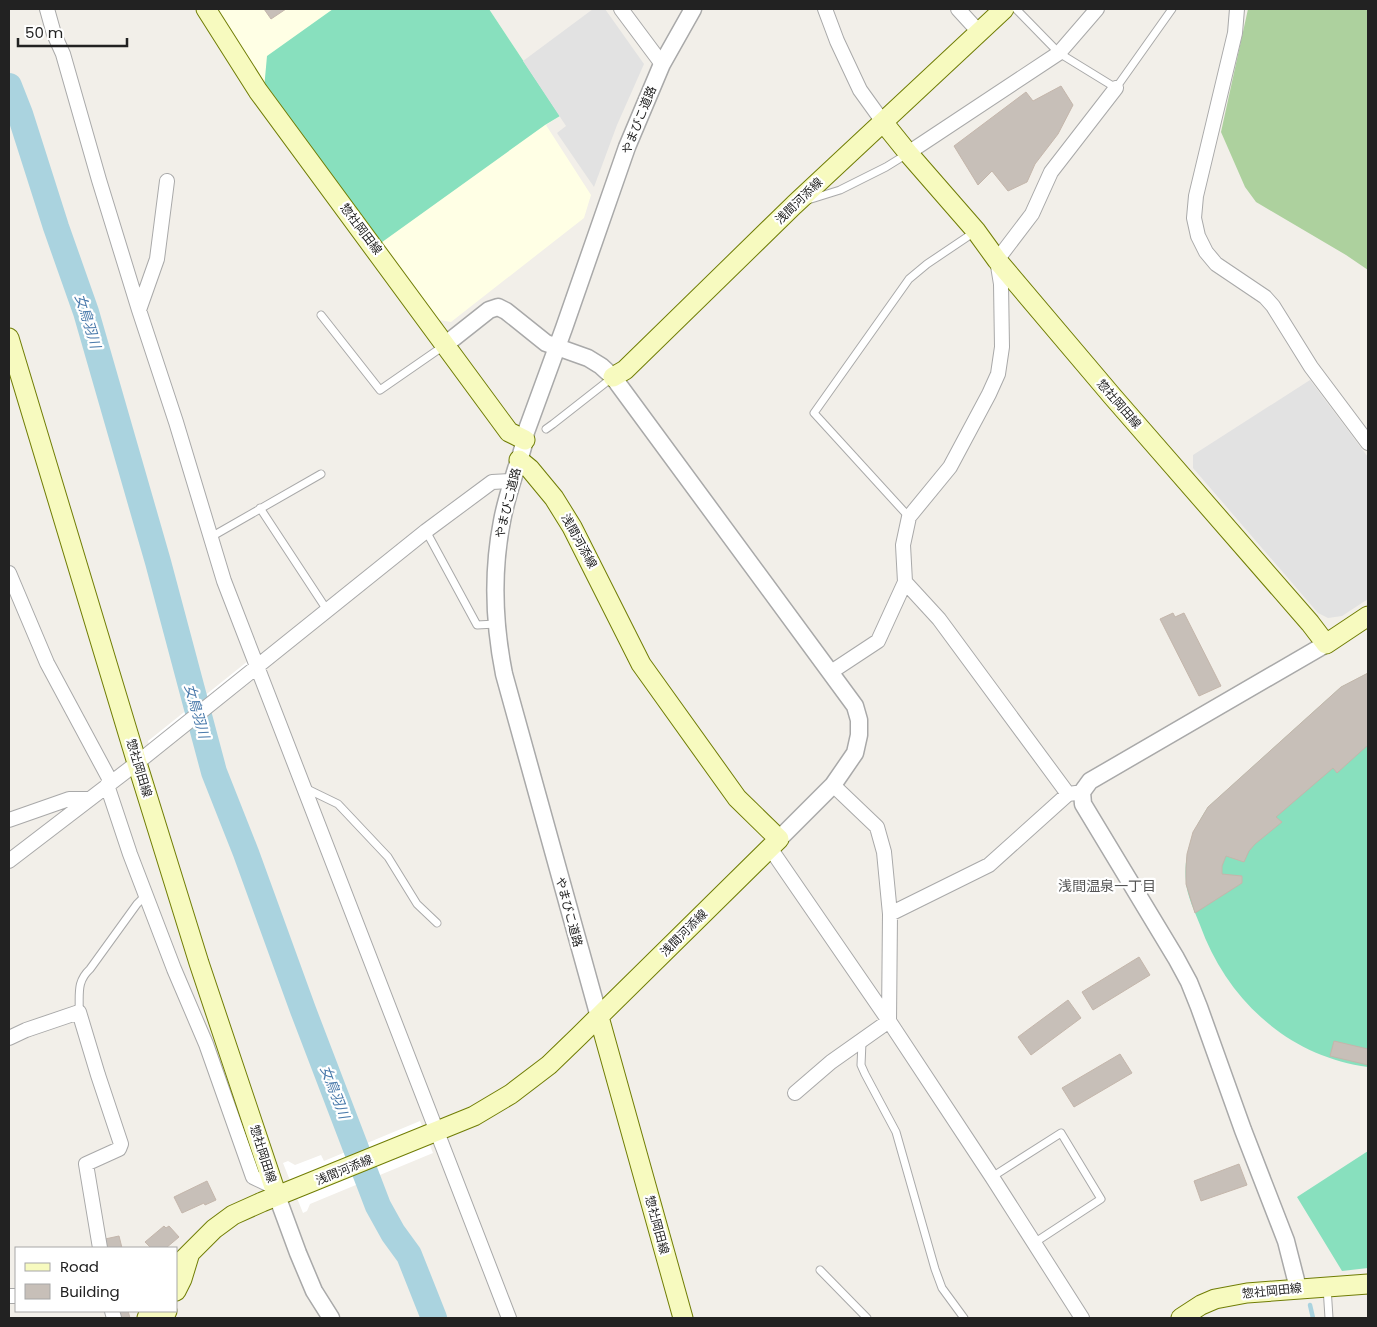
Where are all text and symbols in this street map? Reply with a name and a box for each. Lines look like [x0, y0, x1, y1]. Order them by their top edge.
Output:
scale bar [18, 15, 126, 47]
text: 50 m [25, 22, 63, 43]
street label: やまびこ道路 [617, 83, 660, 156]
street label: 浅間河添線 [771, 174, 826, 228]
street label: 惣社岡田線 [337, 200, 386, 258]
water label: 女鳥羽川 [70, 291, 106, 353]
street label: 惣社岡田線 [1093, 375, 1145, 432]
street label: やまびこ道路 [491, 466, 524, 540]
street label: 浅間河添線 [557, 510, 601, 571]
water label: 女鳥羽川 [180, 681, 215, 743]
street label: 惣社岡田線 [123, 737, 156, 799]
street label: やまびこ道路 [552, 875, 587, 949]
district label: 浅間温泉一丁目 [1058, 876, 1156, 896]
street label: 浅間河添線 [656, 905, 711, 960]
water label: 女鳥羽川 [316, 1062, 355, 1124]
street label: 惣社岡田線 [246, 1123, 281, 1185]
street label: 浅間河添線 [313, 1150, 375, 1189]
street label: 惣社岡田線 [642, 1194, 673, 1256]
legend [15, 1247, 178, 1312]
text: Road [60, 1256, 99, 1277]
street label: 惣社岡田線 [1241, 1279, 1303, 1302]
text: Building [60, 1281, 120, 1302]

